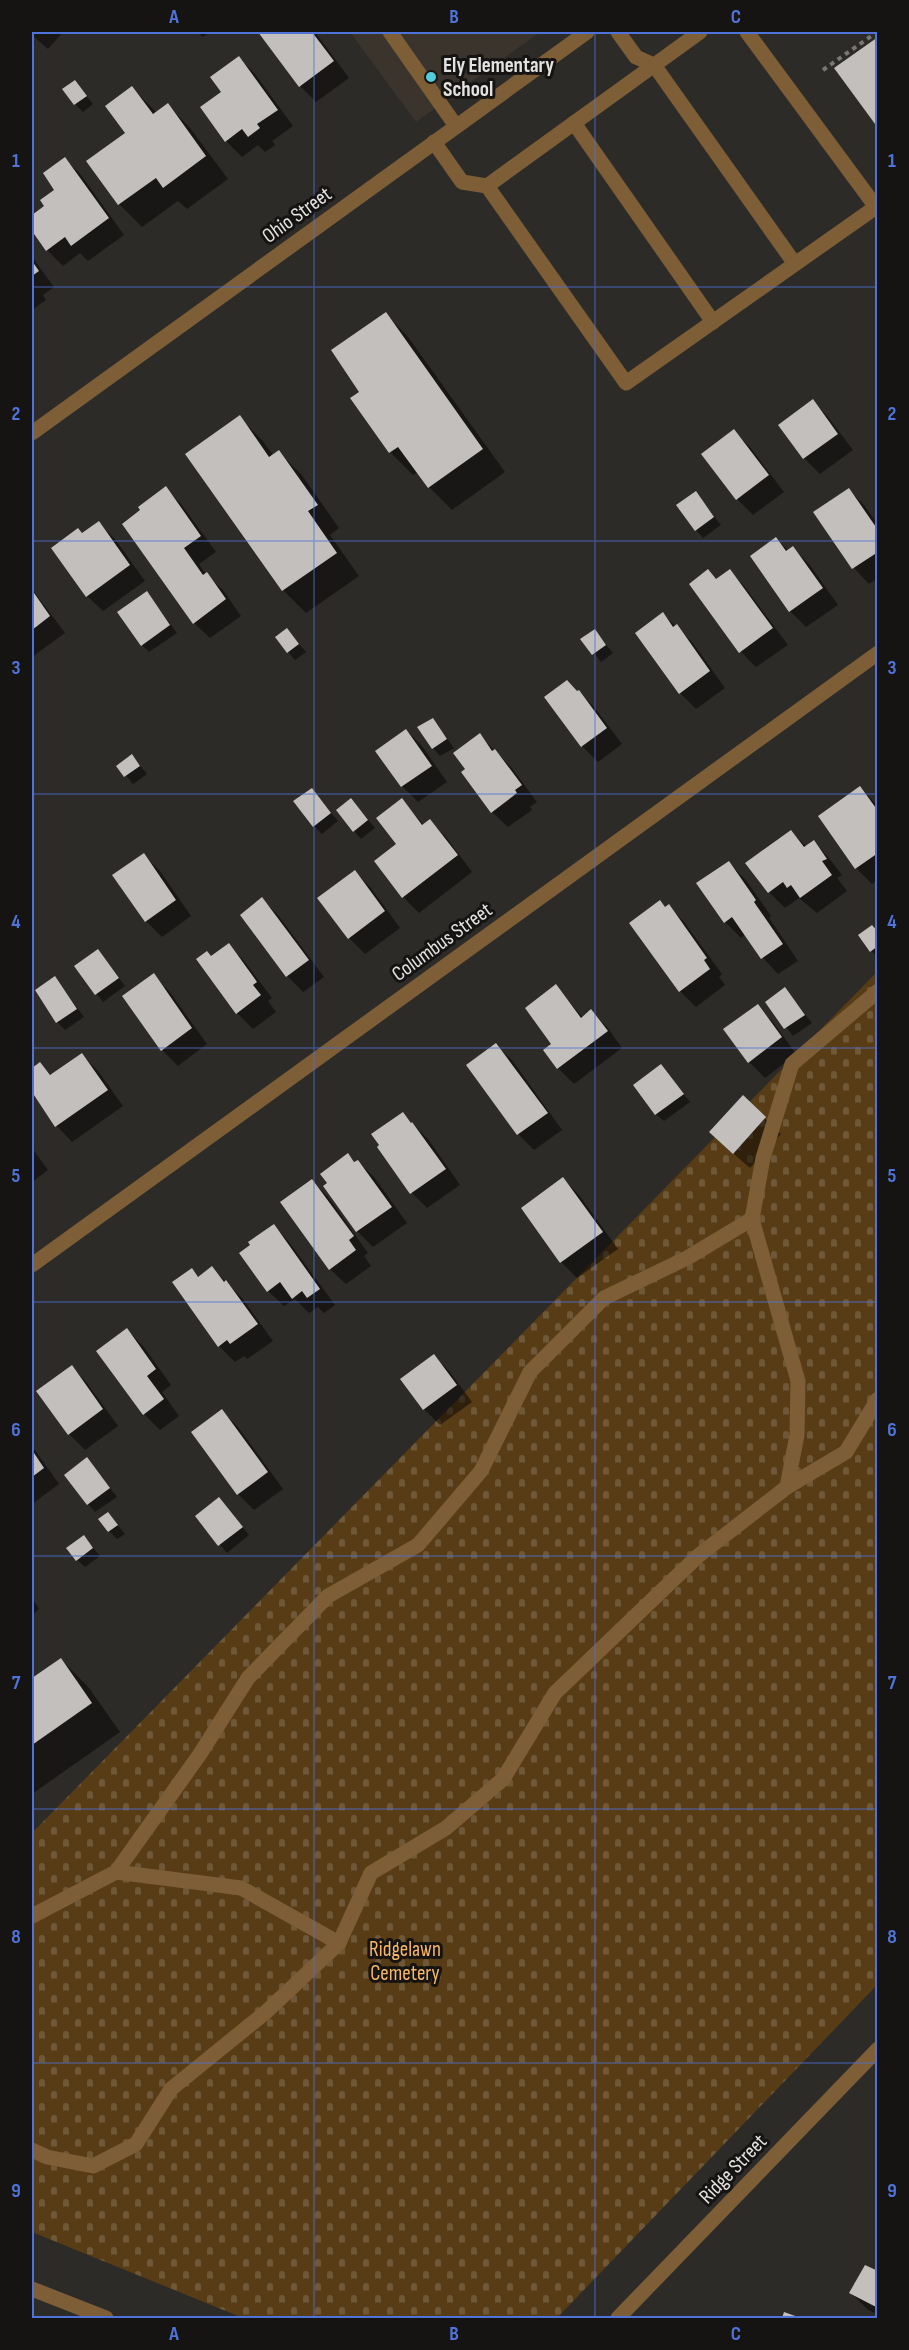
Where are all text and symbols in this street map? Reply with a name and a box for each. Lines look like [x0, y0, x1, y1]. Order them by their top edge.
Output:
text: A [168, 5, 179, 29]
text: B [449, 5, 459, 29]
text: C [731, 5, 741, 29]
place label: Ely Elementary School [443, 53, 554, 102]
marker: Ely Elementary School [424, 70, 438, 84]
text: 1 [12, 149, 20, 173]
text: 1 [888, 149, 896, 173]
street label: Ohio Street [257, 181, 337, 249]
text: 2 [12, 402, 20, 426]
text: 2 [888, 402, 896, 426]
text: 3 [12, 656, 21, 680]
text: 3 [888, 656, 897, 680]
street label: Columbus Street [387, 897, 497, 987]
text: 4 [11, 910, 21, 934]
text: 4 [887, 910, 897, 934]
text: 5 [12, 1164, 21, 1188]
text: 5 [888, 1164, 897, 1188]
text: 6 [11, 1418, 21, 1442]
text: 6 [887, 1418, 897, 1442]
text: 7 [12, 1671, 21, 1695]
text: 7 [888, 1671, 897, 1695]
text: 8 [11, 1925, 21, 1949]
text: 8 [887, 1925, 897, 1949]
park label: Ridgelawn Cemetery [369, 1937, 441, 1986]
street label: Ridge Street [694, 2129, 772, 2209]
text: 9 [11, 2179, 21, 2203]
text: 9 [887, 2179, 897, 2203]
text: A [168, 2322, 179, 2346]
text: B [449, 2322, 459, 2346]
text: C [731, 2322, 741, 2346]

